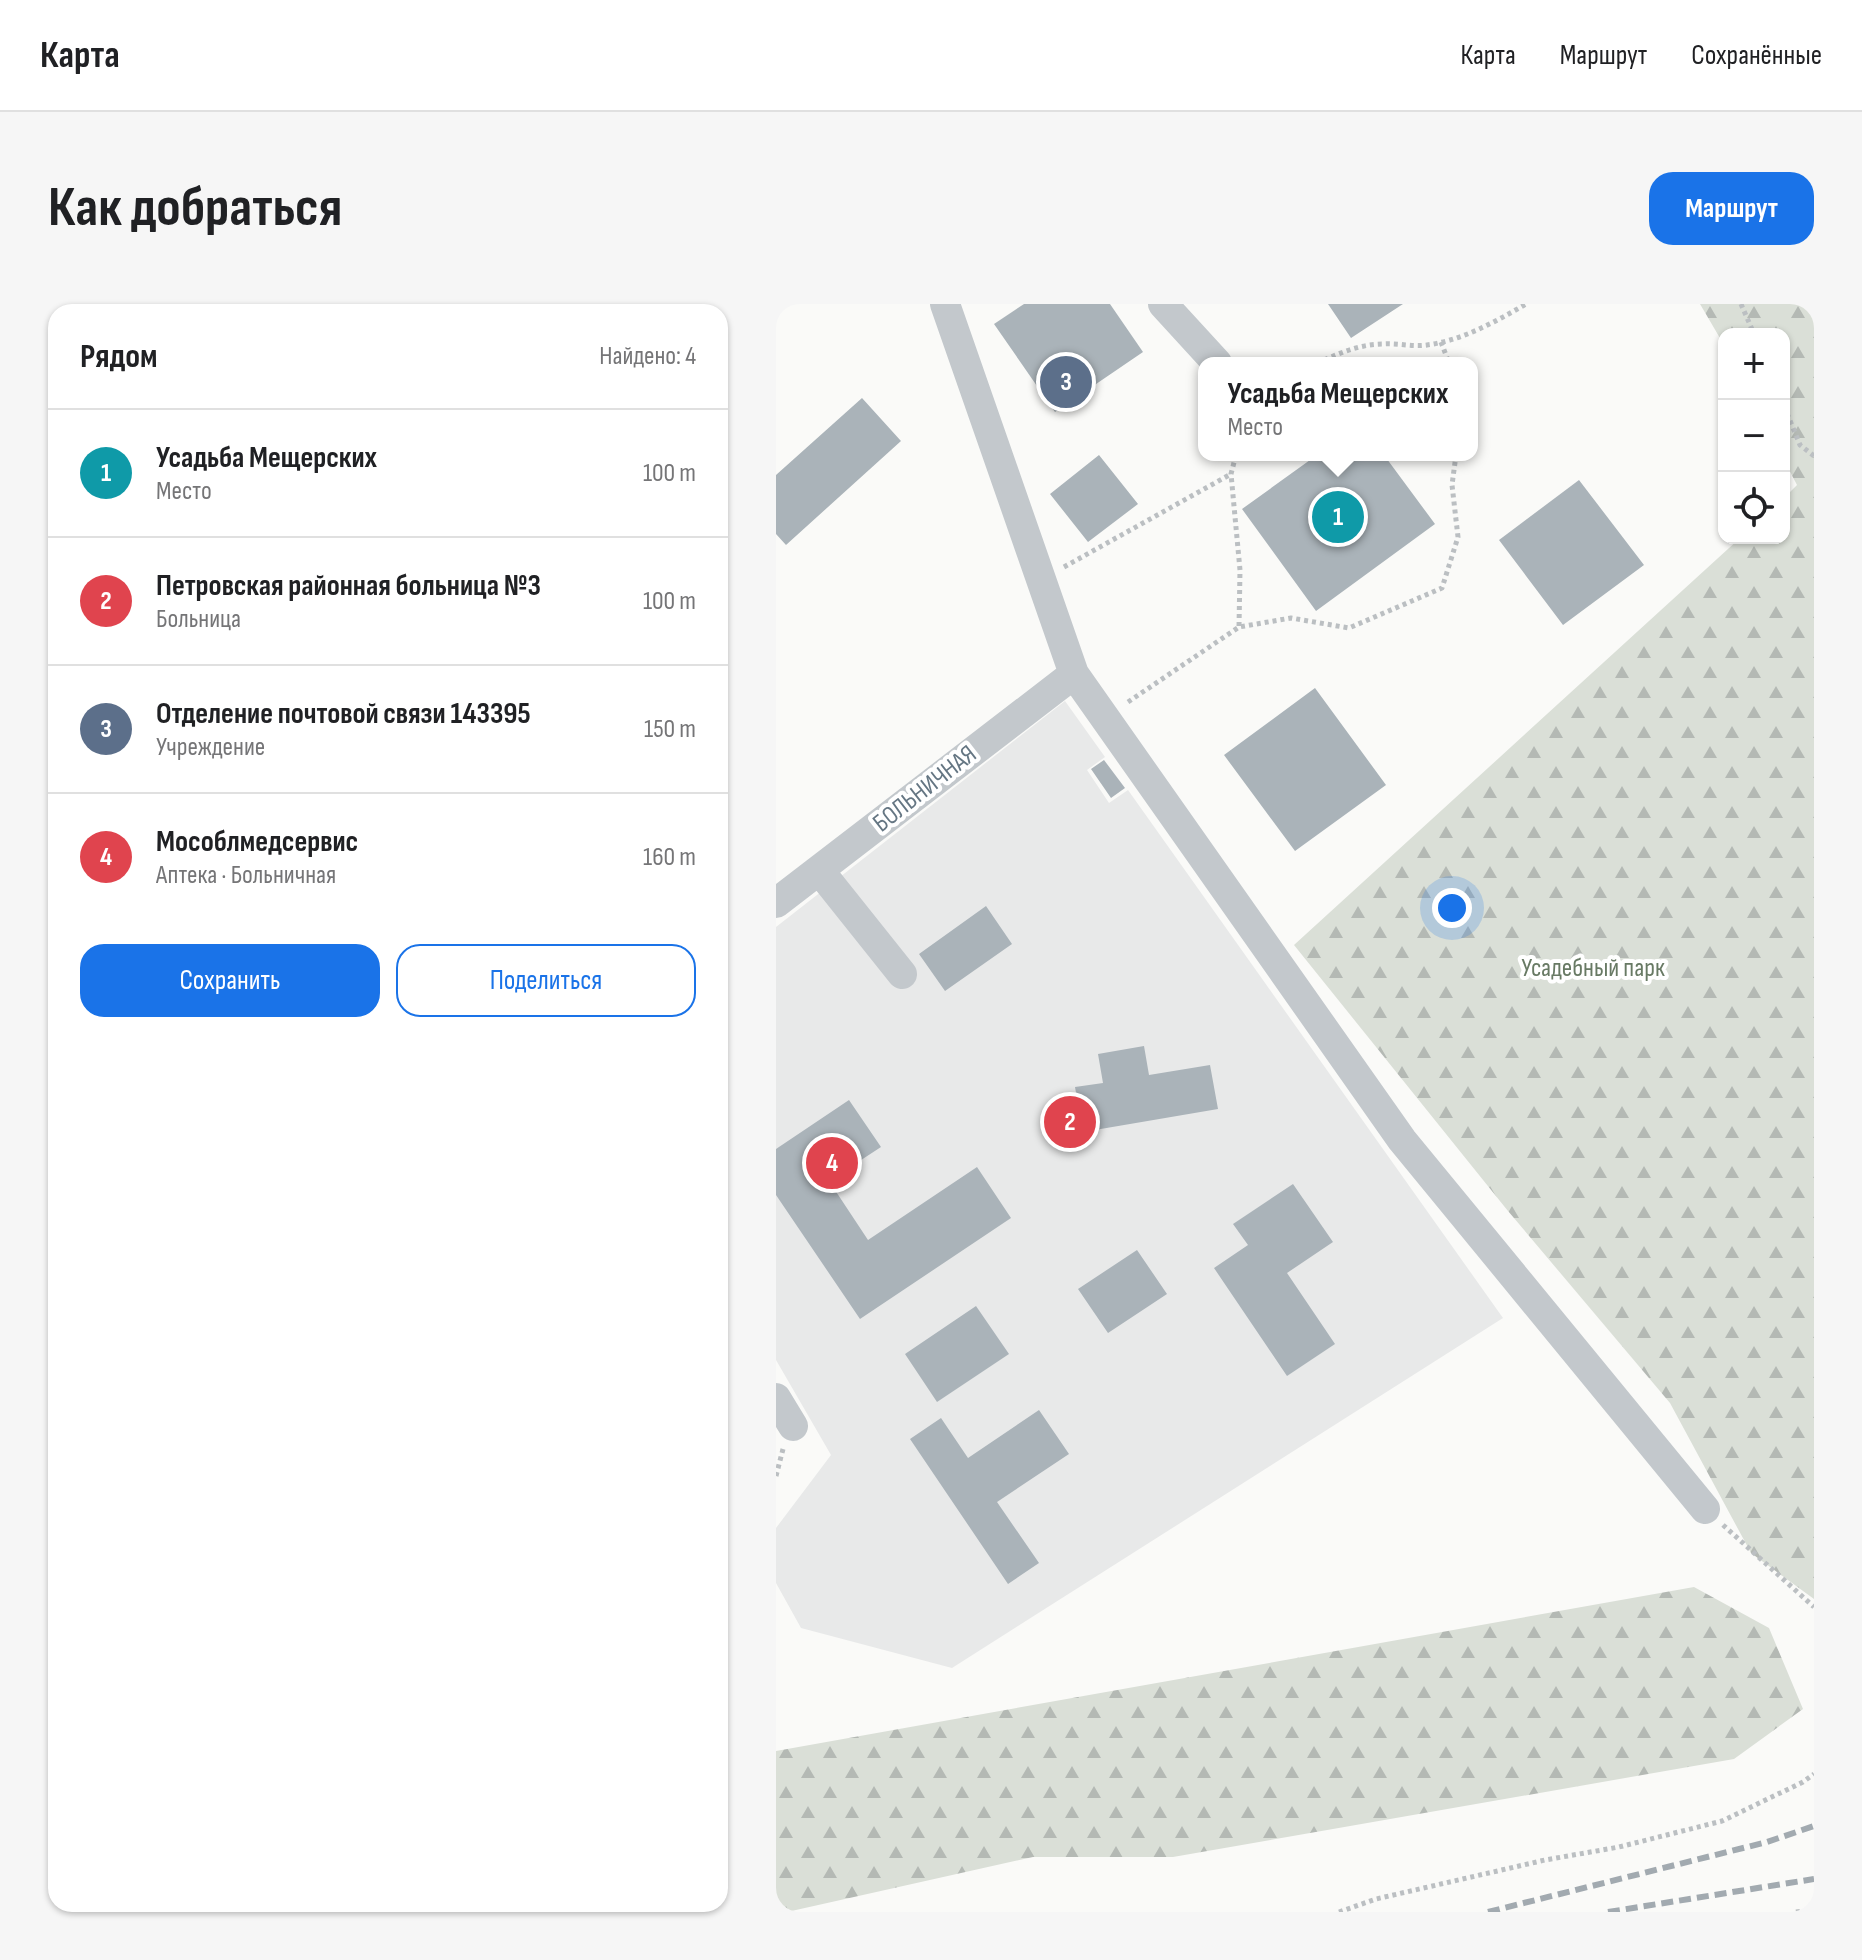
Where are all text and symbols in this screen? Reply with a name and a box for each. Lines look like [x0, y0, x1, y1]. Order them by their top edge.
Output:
text: Карта [40, 33, 120, 78]
text: Карта [1461, 39, 1516, 72]
text: Маршрут [1560, 39, 1647, 72]
text: Сохранённые [1691, 39, 1822, 72]
button: Маршрут [1649, 172, 1814, 245]
text: Как добраться [48, 175, 342, 242]
map controls [1718, 328, 1790, 544]
button: + [1718, 328, 1790, 400]
text: Рядом [80, 336, 158, 377]
text: Найдено: 4 [599, 341, 696, 372]
pin: 3 [1040, 352, 1092, 412]
popup [1198, 357, 1478, 461]
text: Усадьба Мещерских [1227, 376, 1449, 412]
button: − [1718, 400, 1790, 472]
text: Место [1227, 412, 1283, 443]
text: Усадьба Мещерских [156, 440, 377, 476]
text: 1 [101, 458, 111, 489]
text: 100 m [643, 458, 696, 489]
button: locate [1718, 472, 1790, 544]
text: Место [156, 476, 212, 507]
pin: 1 [1312, 487, 1364, 547]
text: Петровская районная больница №3 [156, 568, 541, 604]
text: 2 [100, 586, 112, 617]
text: 100 m [643, 586, 696, 617]
text: Больница [156, 604, 241, 635]
text: Отделение почтовой связи 143395 [156, 696, 531, 732]
text: 3 [100, 714, 112, 745]
text: 150 m [644, 714, 696, 745]
text: Учреждение [156, 732, 265, 763]
street label: БОЛЬНИЧНАЯ [867, 739, 983, 839]
text: Мособлмедсервис [156, 824, 358, 860]
text: 4 [100, 842, 112, 873]
text: 160 m [643, 842, 696, 873]
text: Аптека · Больничная [156, 860, 336, 891]
your location [1432, 888, 1472, 928]
button: Сохранить [80, 944, 380, 1017]
button: Поделиться [396, 944, 696, 1017]
park label: Усадебный парк [1521, 953, 1665, 984]
pin: 2 [1044, 1092, 1096, 1152]
pin: 4 [806, 1133, 858, 1193]

